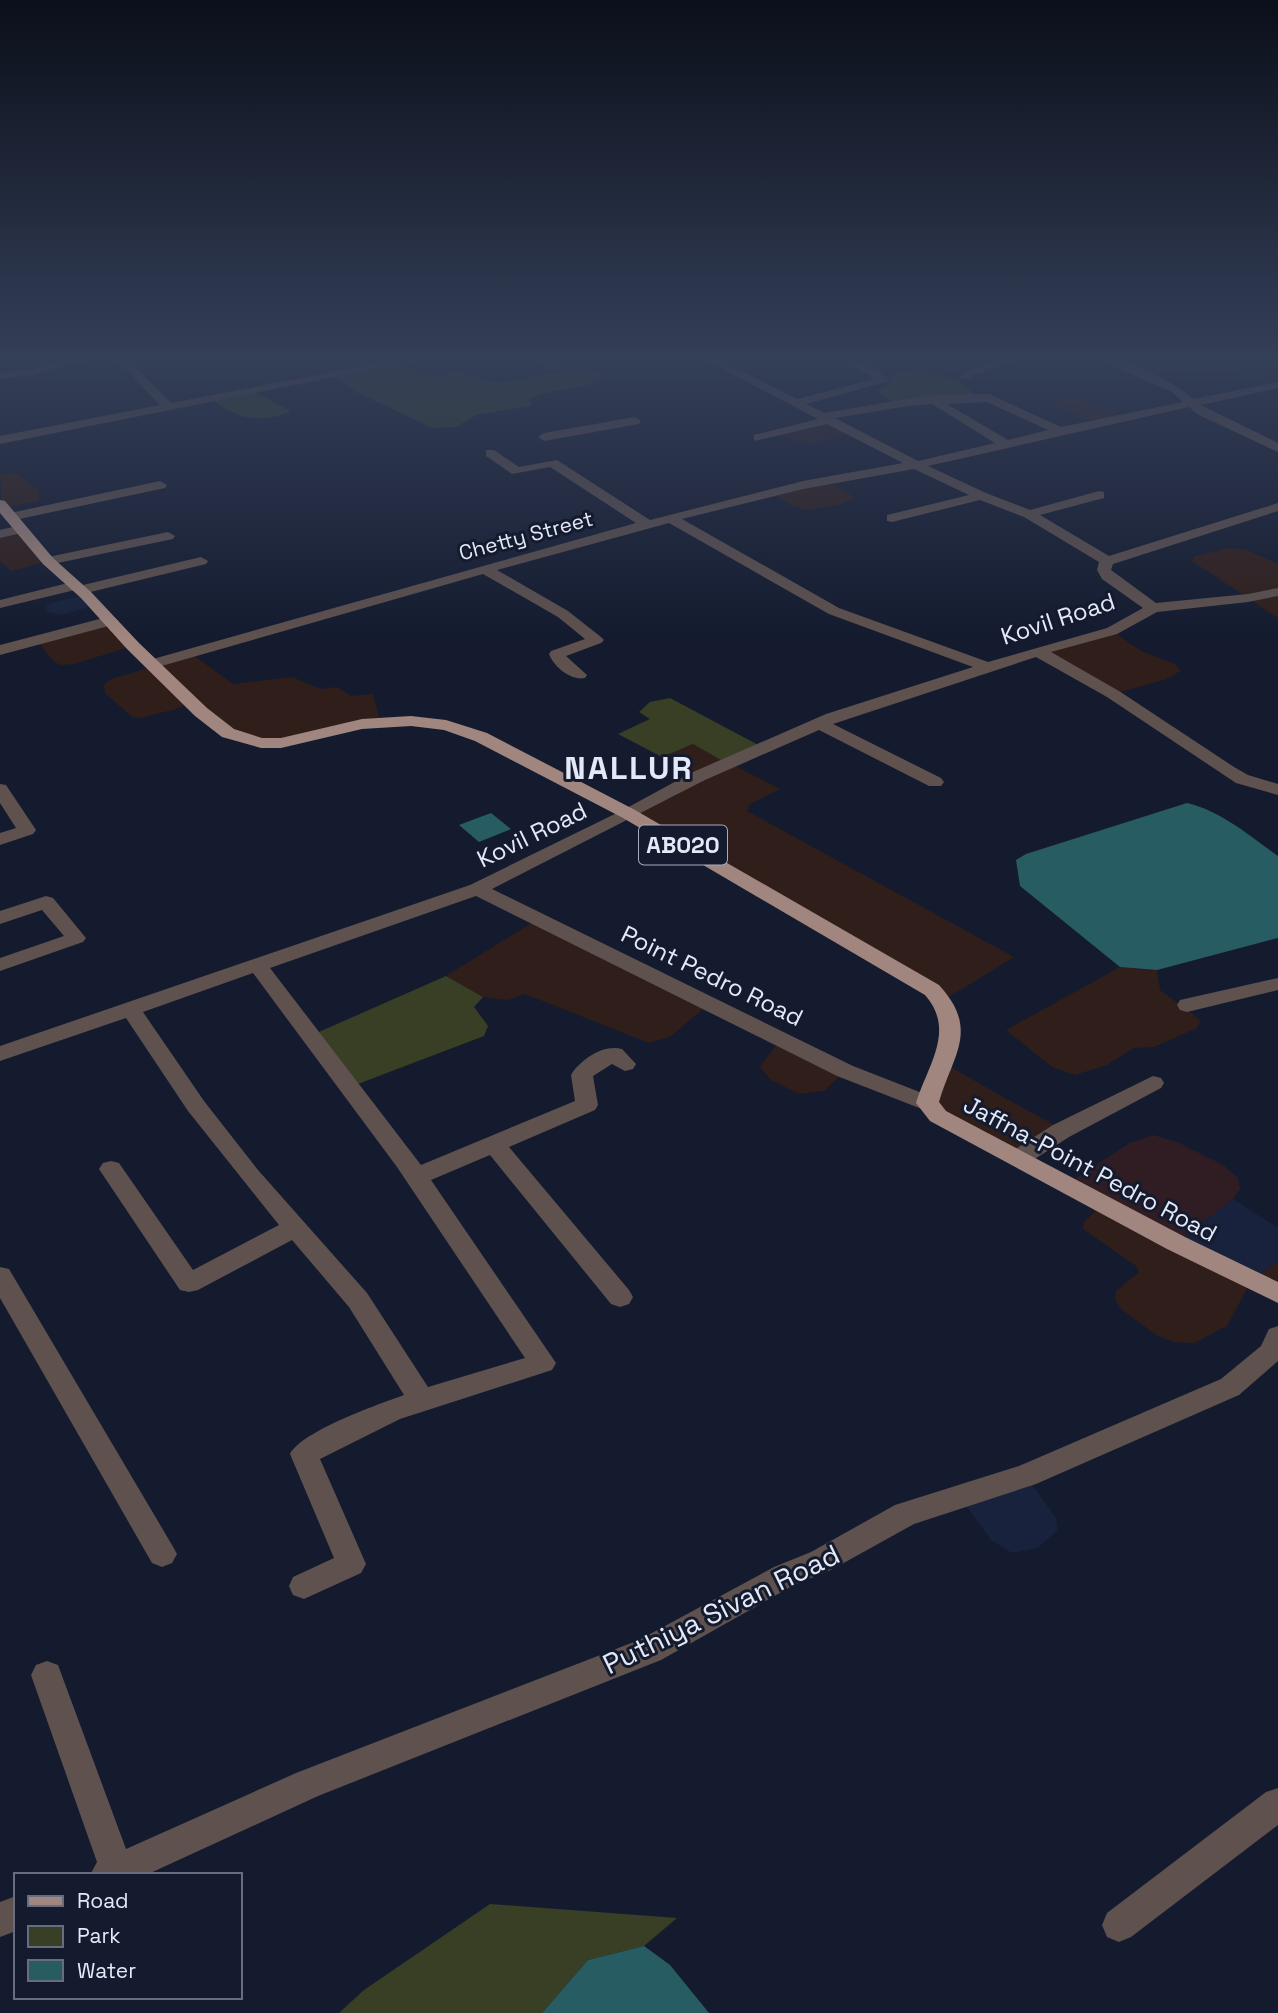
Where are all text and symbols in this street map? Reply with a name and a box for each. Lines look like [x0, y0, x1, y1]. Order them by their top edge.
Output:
street label: Chetty Street [456, 505, 596, 566]
street label: Kovil Road [997, 586, 1119, 652]
district label: NALLUR [564, 748, 694, 788]
street label: Kovil Road [472, 795, 592, 874]
road number: AB020 [639, 825, 727, 864]
street label: Point Pedro Road [616, 918, 808, 1033]
street label: Jaffna-Point Pedro Road [958, 1088, 1222, 1249]
street label: Puthiya Sivan Road [597, 1536, 845, 1682]
legend [14, 1873, 242, 1999]
text: Road [77, 1887, 129, 1914]
text: Park [77, 1922, 121, 1949]
text: Water [77, 1957, 136, 1984]

